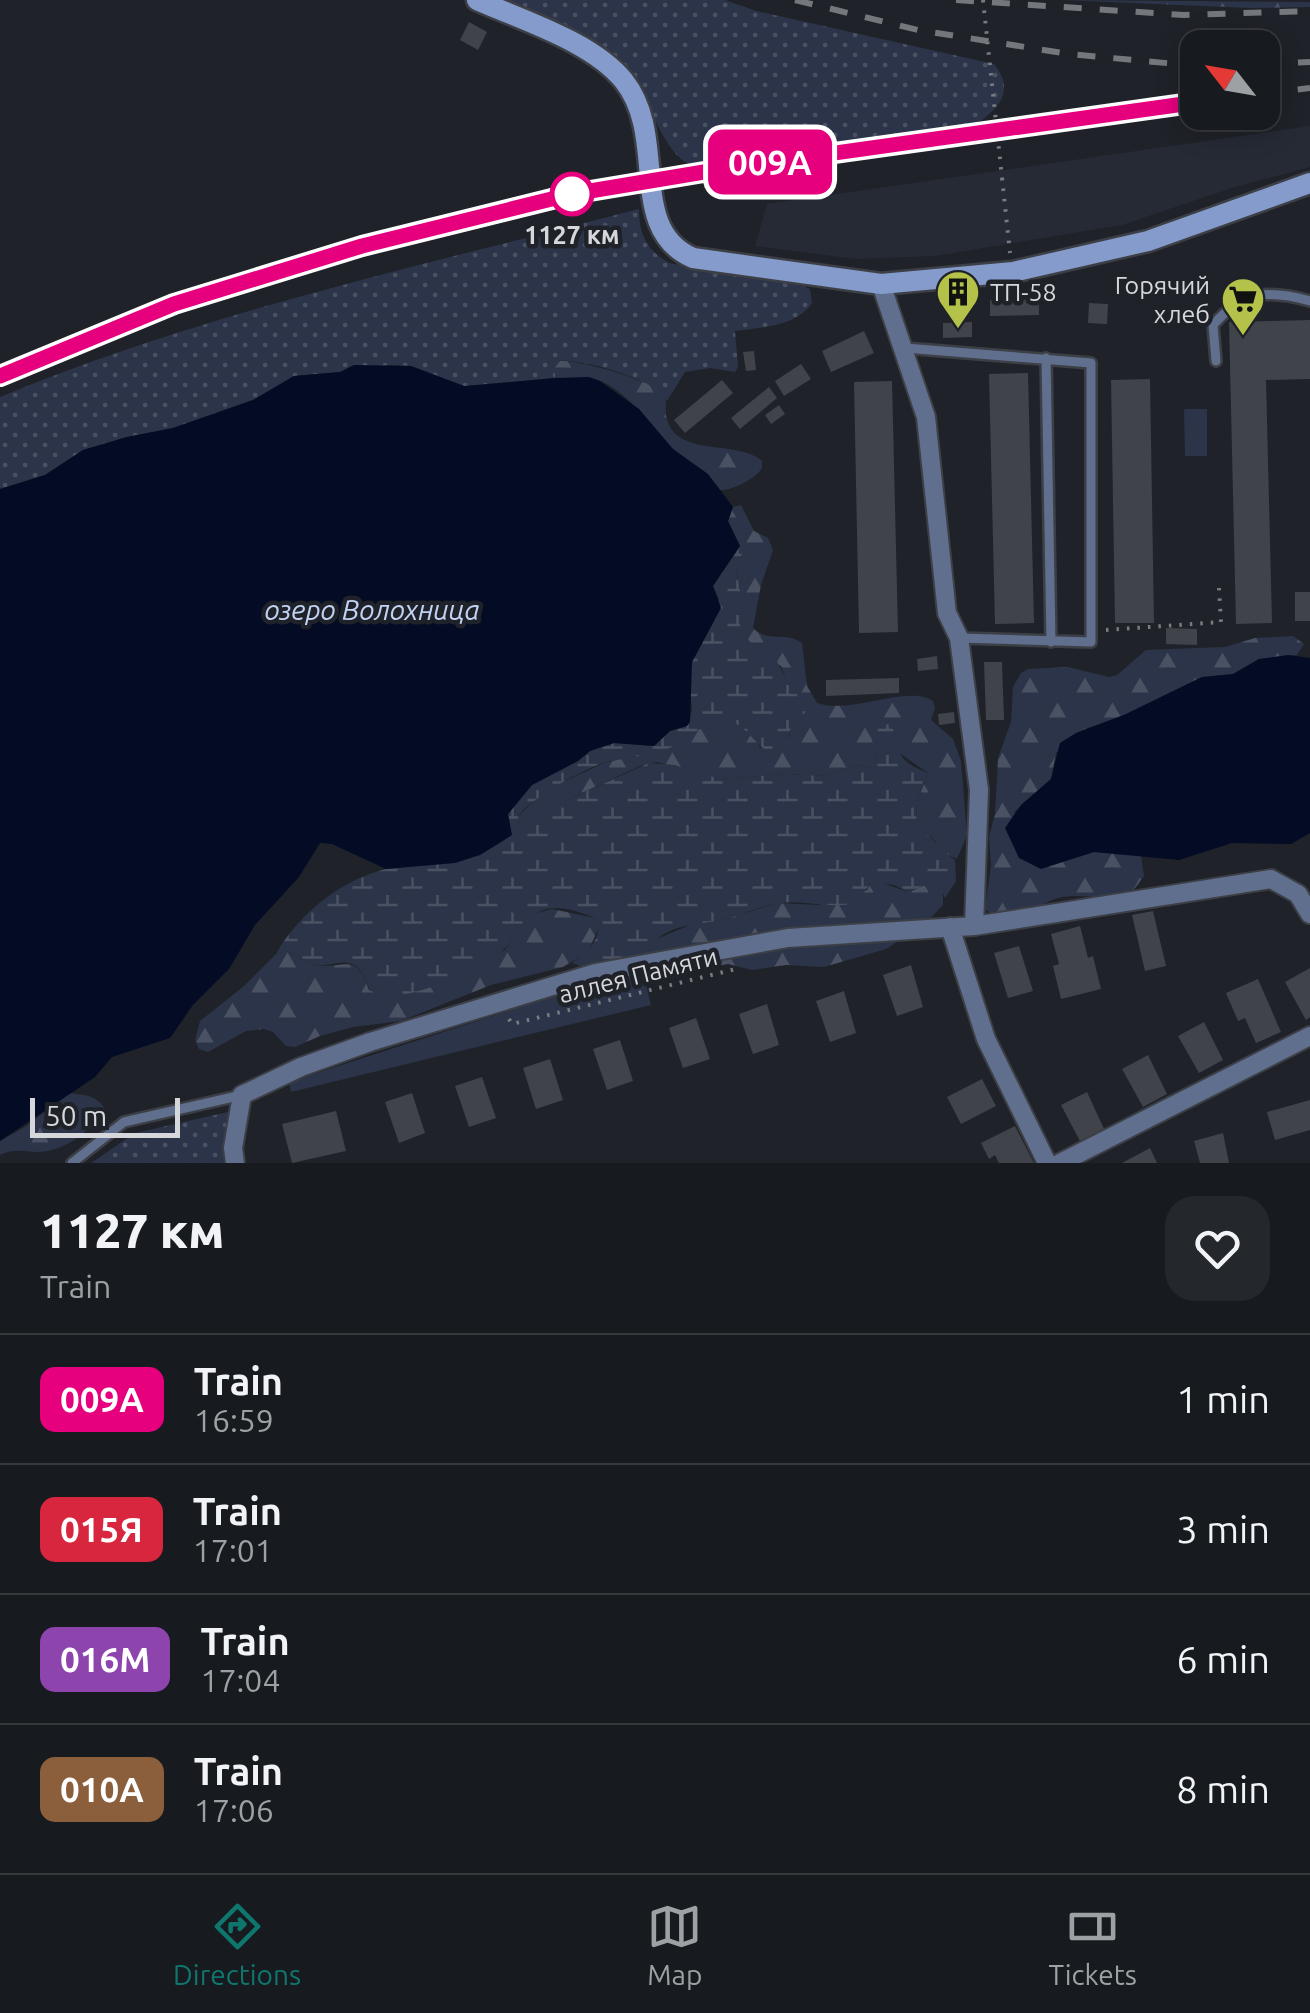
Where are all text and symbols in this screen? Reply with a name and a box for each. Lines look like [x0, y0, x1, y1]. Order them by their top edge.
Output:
north arrow [1180, 30, 1280, 130]
map controls [1180, 30, 1280, 130]
line badge: 009А [700, 130, 840, 194]
text: 009А [728, 142, 812, 182]
marker: 1127 км [551, 173, 593, 215]
place label: 1127 км [524, 221, 620, 249]
building icon: ТП-58 [935, 269, 981, 330]
place label: Горячий хлеб [1115, 271, 1210, 328]
supermarket icon: Горячий хлеб [1220, 276, 1266, 337]
place label: ТП-58 [990, 278, 1057, 306]
water label: озеро Волохница [264, 594, 480, 625]
street label: аллея Памяти [556, 942, 720, 1008]
scale bar [30, 1093, 180, 1138]
text: 50 m [45, 1100, 107, 1131]
button: heart [1165, 1196, 1270, 1301]
text: 1127 км [40, 1203, 224, 1257]
text: Train [40, 1268, 111, 1304]
text: Train [194, 1360, 283, 1402]
text: 1 min [1176, 1378, 1270, 1420]
text: 009А [60, 1379, 144, 1419]
text: 16:59 [194, 1402, 274, 1438]
text: Train [193, 1490, 282, 1532]
text: 3 min [1176, 1508, 1270, 1550]
text: 015Я [60, 1509, 143, 1549]
text: 17:01 [193, 1532, 273, 1568]
text: Train [200, 1620, 290, 1662]
text: 6 min [1176, 1638, 1270, 1680]
text: 016М [60, 1639, 150, 1679]
text: 17:04 [200, 1662, 280, 1698]
text: Train [194, 1750, 283, 1792]
text: 8 min [1176, 1768, 1270, 1810]
text: 010А [60, 1769, 144, 1809]
text: 17:06 [194, 1792, 274, 1828]
tab: Directions [173, 1899, 301, 1990]
tab: Map [647, 1899, 702, 1990]
tab: Tickets [1049, 1899, 1137, 1990]

